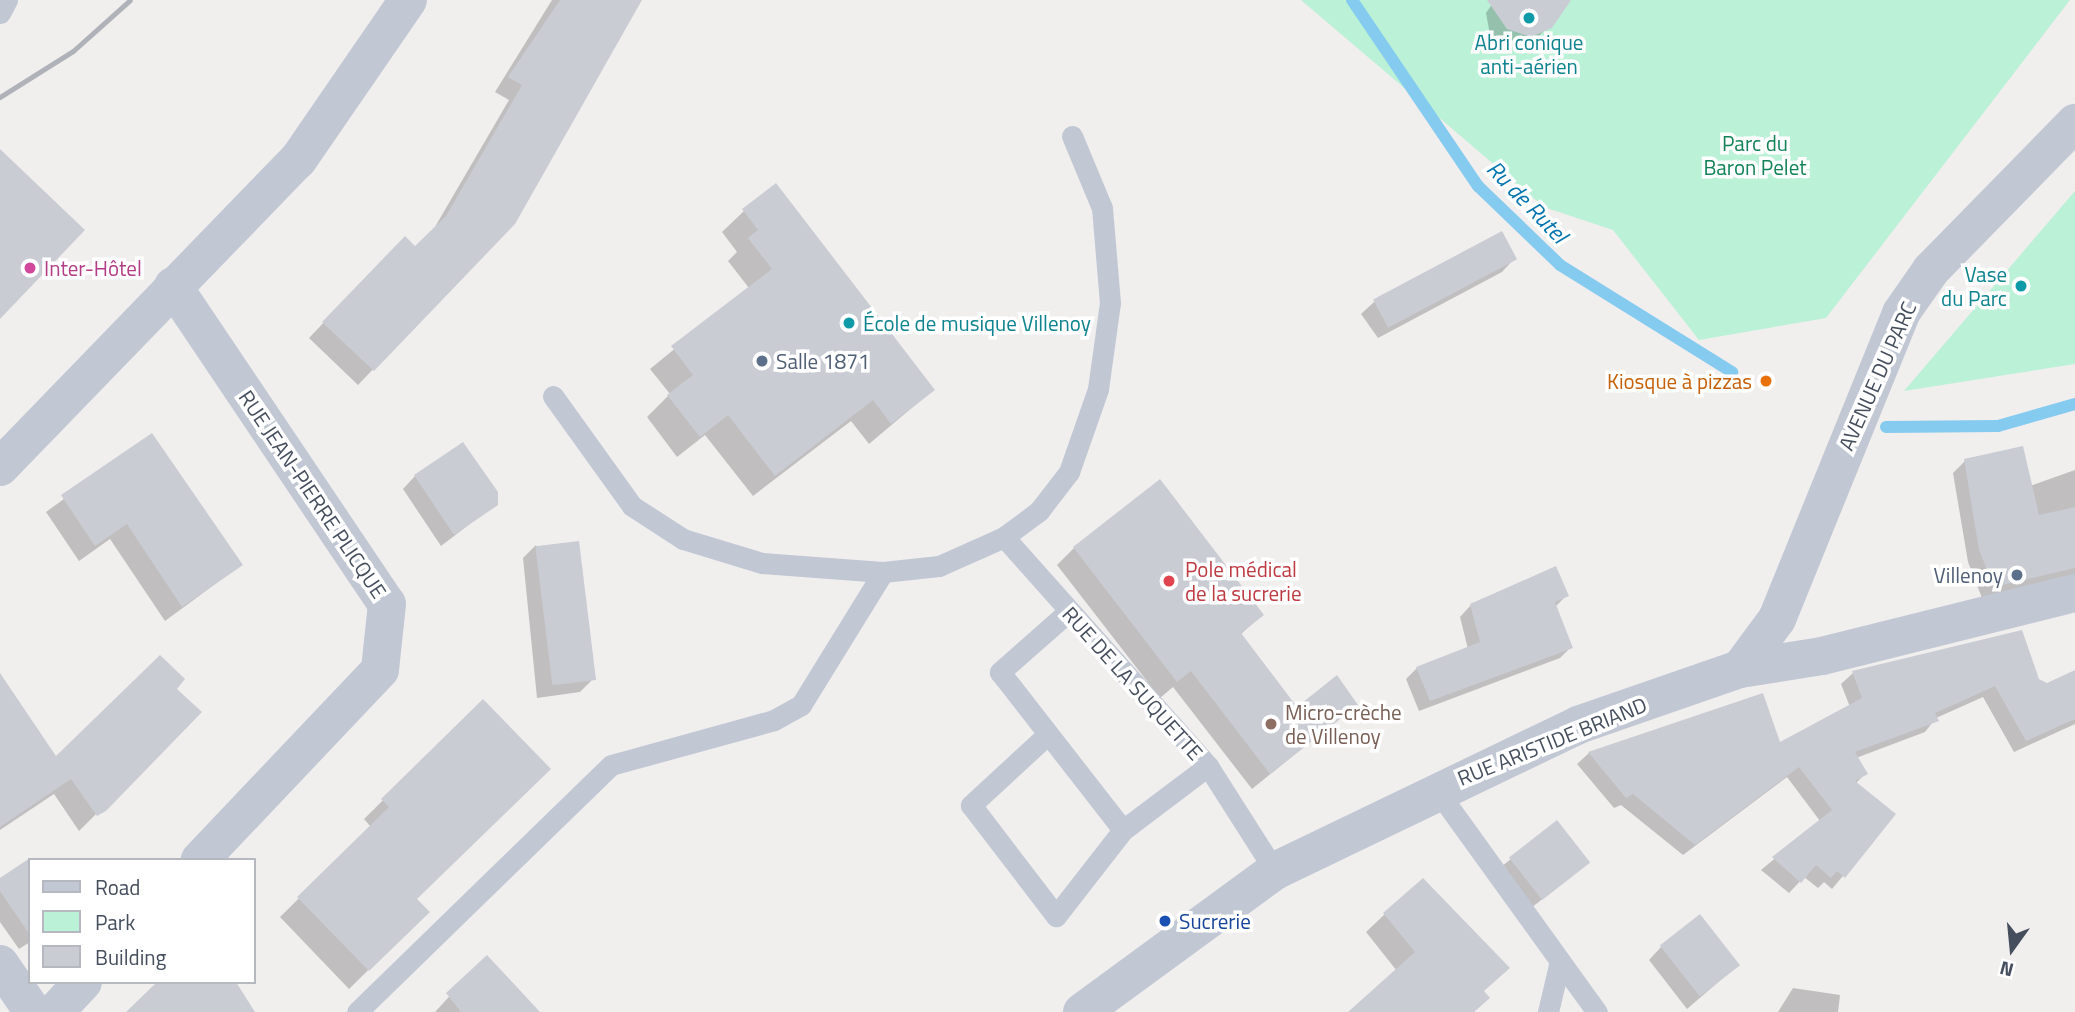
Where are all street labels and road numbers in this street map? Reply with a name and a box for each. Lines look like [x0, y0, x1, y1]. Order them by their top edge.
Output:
street label: AVENUE DU PARC [1833, 298, 1921, 454]
street label: RUE JEAN-PIERRE PLICQUE [234, 385, 392, 603]
street label: RUE DE LA SUQUETTE [1058, 601, 1208, 765]
street label: RUE ARISTIDE BRIAND [1454, 691, 1650, 791]

